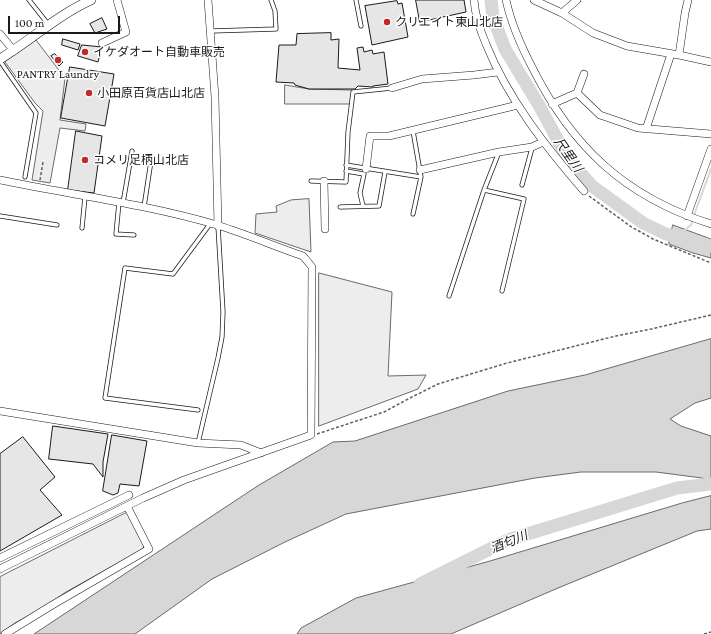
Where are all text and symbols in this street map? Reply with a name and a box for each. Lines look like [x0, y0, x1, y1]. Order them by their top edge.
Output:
scale bar [10, 8, 122, 34]
place label: クリエイト東山北店 [395, 15, 503, 29]
text: 100 m [15, 16, 44, 30]
marker: クリエイト東山北店 [382, 17, 392, 27]
place label: イケダオート自動車販売 [93, 45, 225, 59]
marker: イケダオート自動車販売 [80, 47, 90, 57]
marker: PANTRY Laundry [53, 55, 63, 65]
place label: PANTRY Laundry [17, 67, 99, 81]
place label: 小田原百貨店山北店 [97, 86, 205, 100]
marker: 小田原百貨店山北店 [84, 88, 94, 98]
water label: 尺里川 [550, 135, 586, 175]
place label: コメリ足柄山北店 [93, 153, 189, 167]
marker: コメリ足柄山北店 [80, 155, 90, 165]
water label: 酒匂川 [488, 527, 530, 557]

